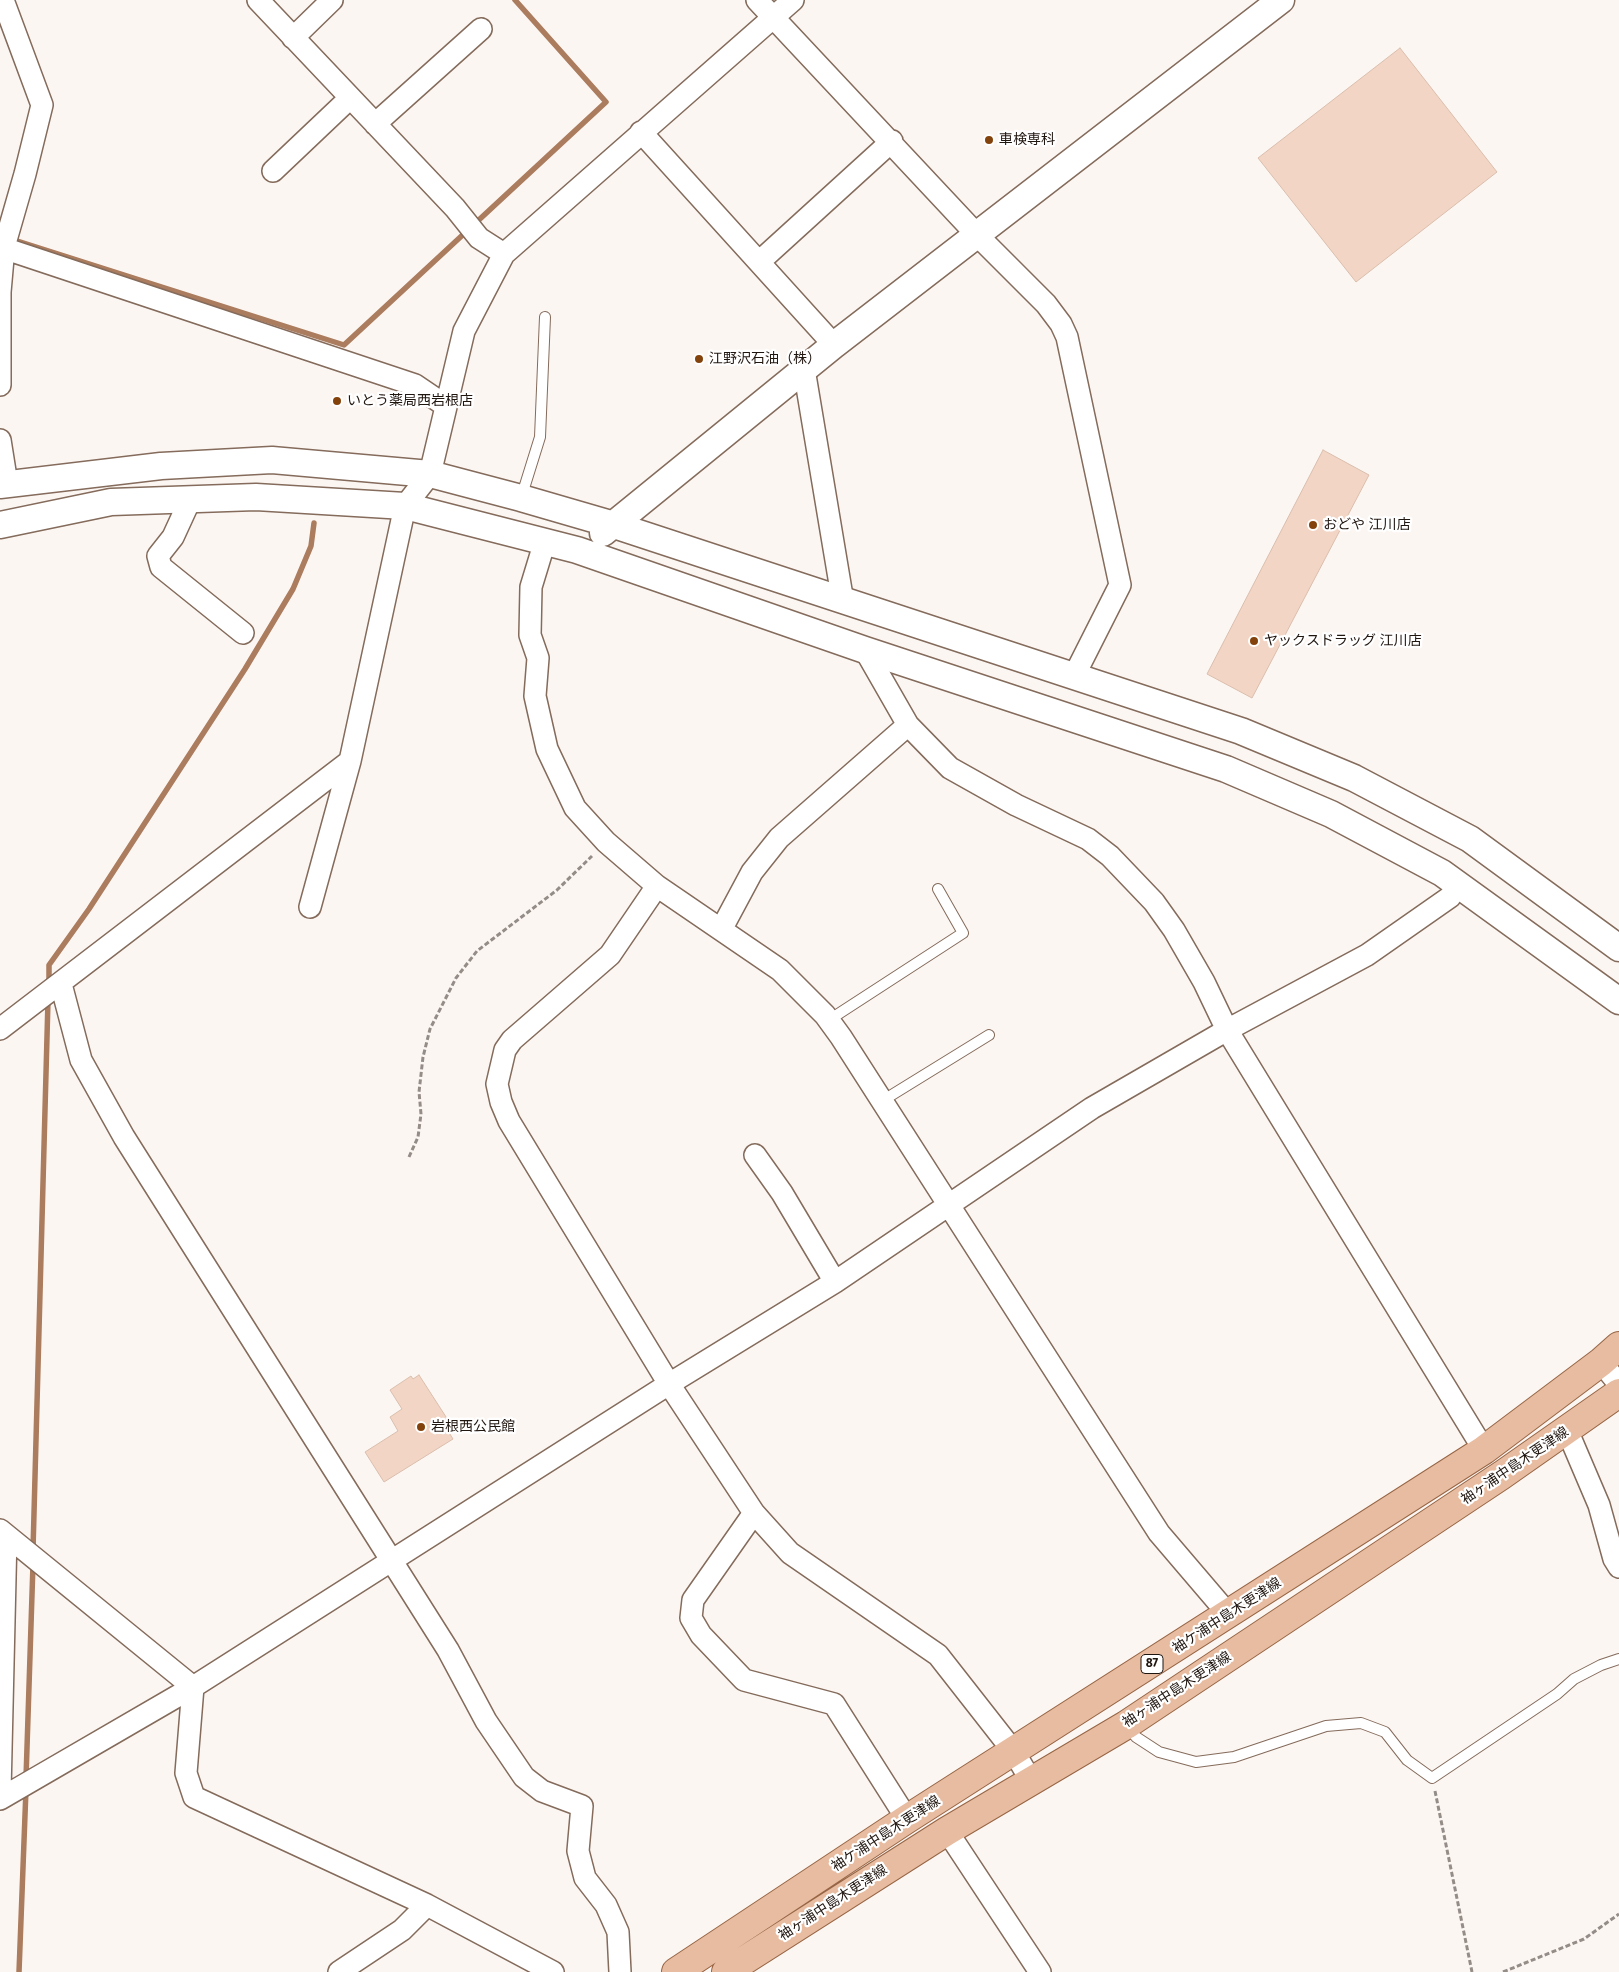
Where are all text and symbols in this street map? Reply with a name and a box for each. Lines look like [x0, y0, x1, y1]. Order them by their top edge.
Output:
place label: 車検専科 [999, 132, 1055, 148]
marker: 車検専科 [983, 134, 995, 146]
place label: 江野沢石油（株） [709, 351, 821, 367]
marker: 江野沢石油（株） [693, 353, 705, 365]
place label: いとう薬局西岩根店 [347, 393, 473, 409]
marker: いとう薬局西岩根店 [331, 395, 343, 407]
place label: おどや 江川店 [1323, 517, 1411, 533]
marker: おどや 江川店 [1307, 519, 1319, 531]
place label: ヤックスドラッグ 江川店 [1264, 633, 1422, 649]
marker: ヤックスドラッグ 江川店 [1248, 635, 1260, 647]
place label: 岩根西公民館 [431, 1419, 515, 1435]
marker: 岩根西公民館 [415, 1421, 427, 1433]
street label: 袖ヶ浦中島木更津線 [1458, 1424, 1572, 1508]
street label: 袖ケ浦中島木更津線 [1170, 1575, 1284, 1657]
street label: 袖ヶ浦中島木更津線 [1120, 1649, 1234, 1731]
road number: 87 [1141, 1655, 1163, 1674]
street label: 袖ケ浦中島木更津線 [829, 1793, 943, 1875]
street label: 袖ヶ浦中島木更津線 [776, 1862, 890, 1944]

